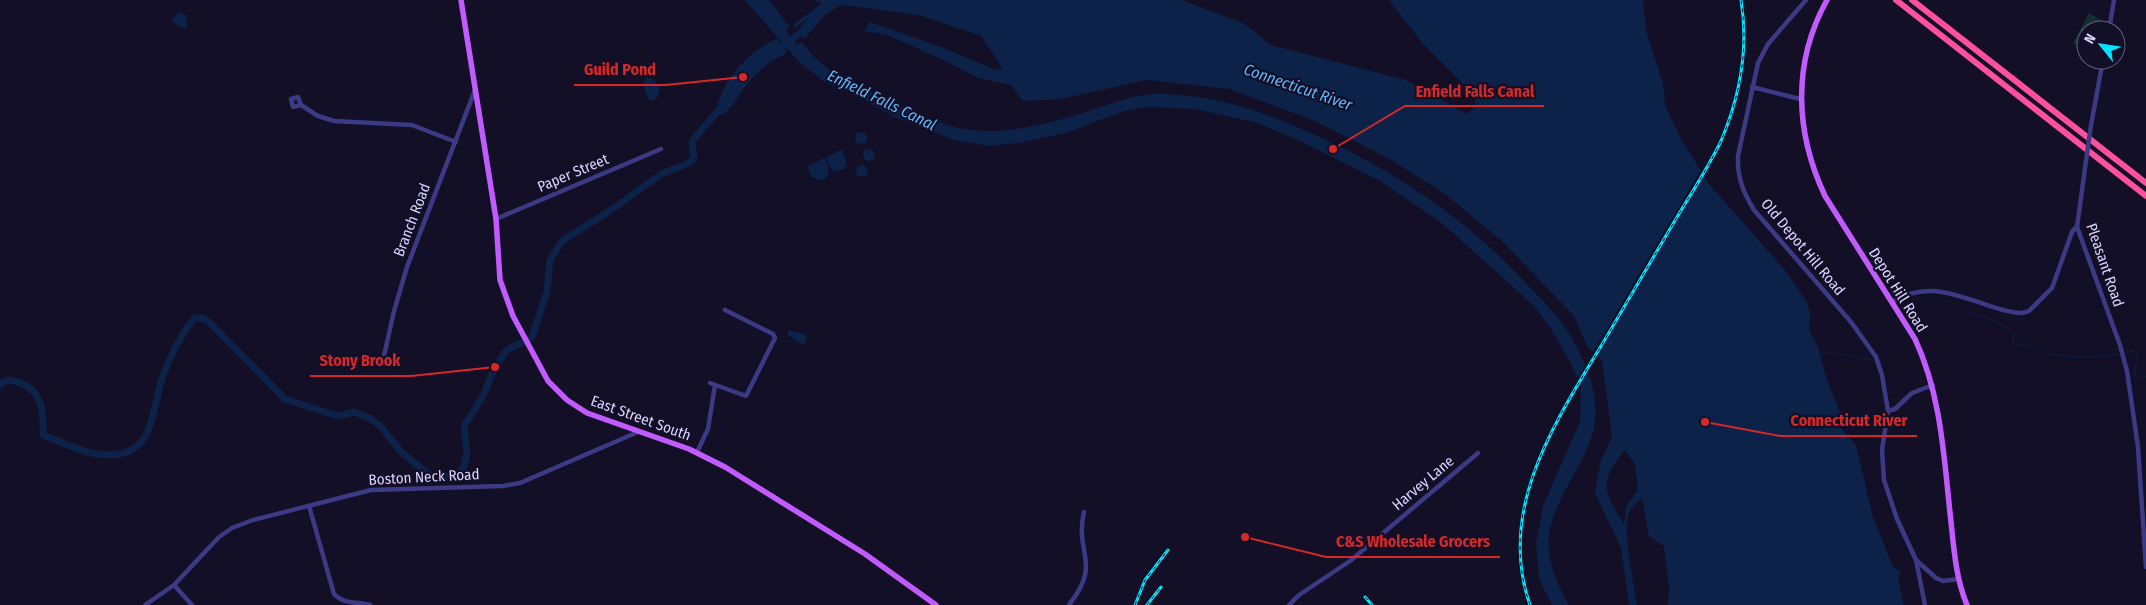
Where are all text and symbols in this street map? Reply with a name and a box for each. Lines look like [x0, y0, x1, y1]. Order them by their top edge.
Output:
north arrow [2076, 20, 2126, 70]
text: N [2081, 31, 2100, 47]
callout: Guild Pond [574, 54, 666, 85]
text: Guild Pond [584, 60, 656, 79]
water label: Connecticut River [1241, 60, 1355, 115]
water label: Enfield Falls Canal [825, 65, 939, 135]
callout: Enfield Falls Canal [1405, 75, 1544, 106]
text: Enfield Falls Canal [1416, 82, 1535, 101]
street label: Paper Street [535, 150, 611, 196]
street label: Branch Road [390, 181, 434, 259]
street label: Old Depot Hill Road [1757, 195, 1849, 299]
street label: Pleasant Road [2082, 221, 2128, 309]
street label: Depot Hill Road [1865, 245, 1931, 335]
callout: Stony Brook [310, 345, 411, 376]
text: Stony Brook [319, 351, 401, 370]
street label: East Street South [588, 392, 694, 444]
callout: Connecticut River [1780, 405, 1917, 436]
text: Connecticut River [1791, 411, 1908, 430]
street label: Harvey Lane [1388, 452, 1458, 514]
street label: Boston Neck Road [368, 465, 480, 489]
callout: C&S Wholesale Grocers [1326, 526, 1500, 557]
text: C&S Wholesale Grocers [1336, 532, 1490, 551]

